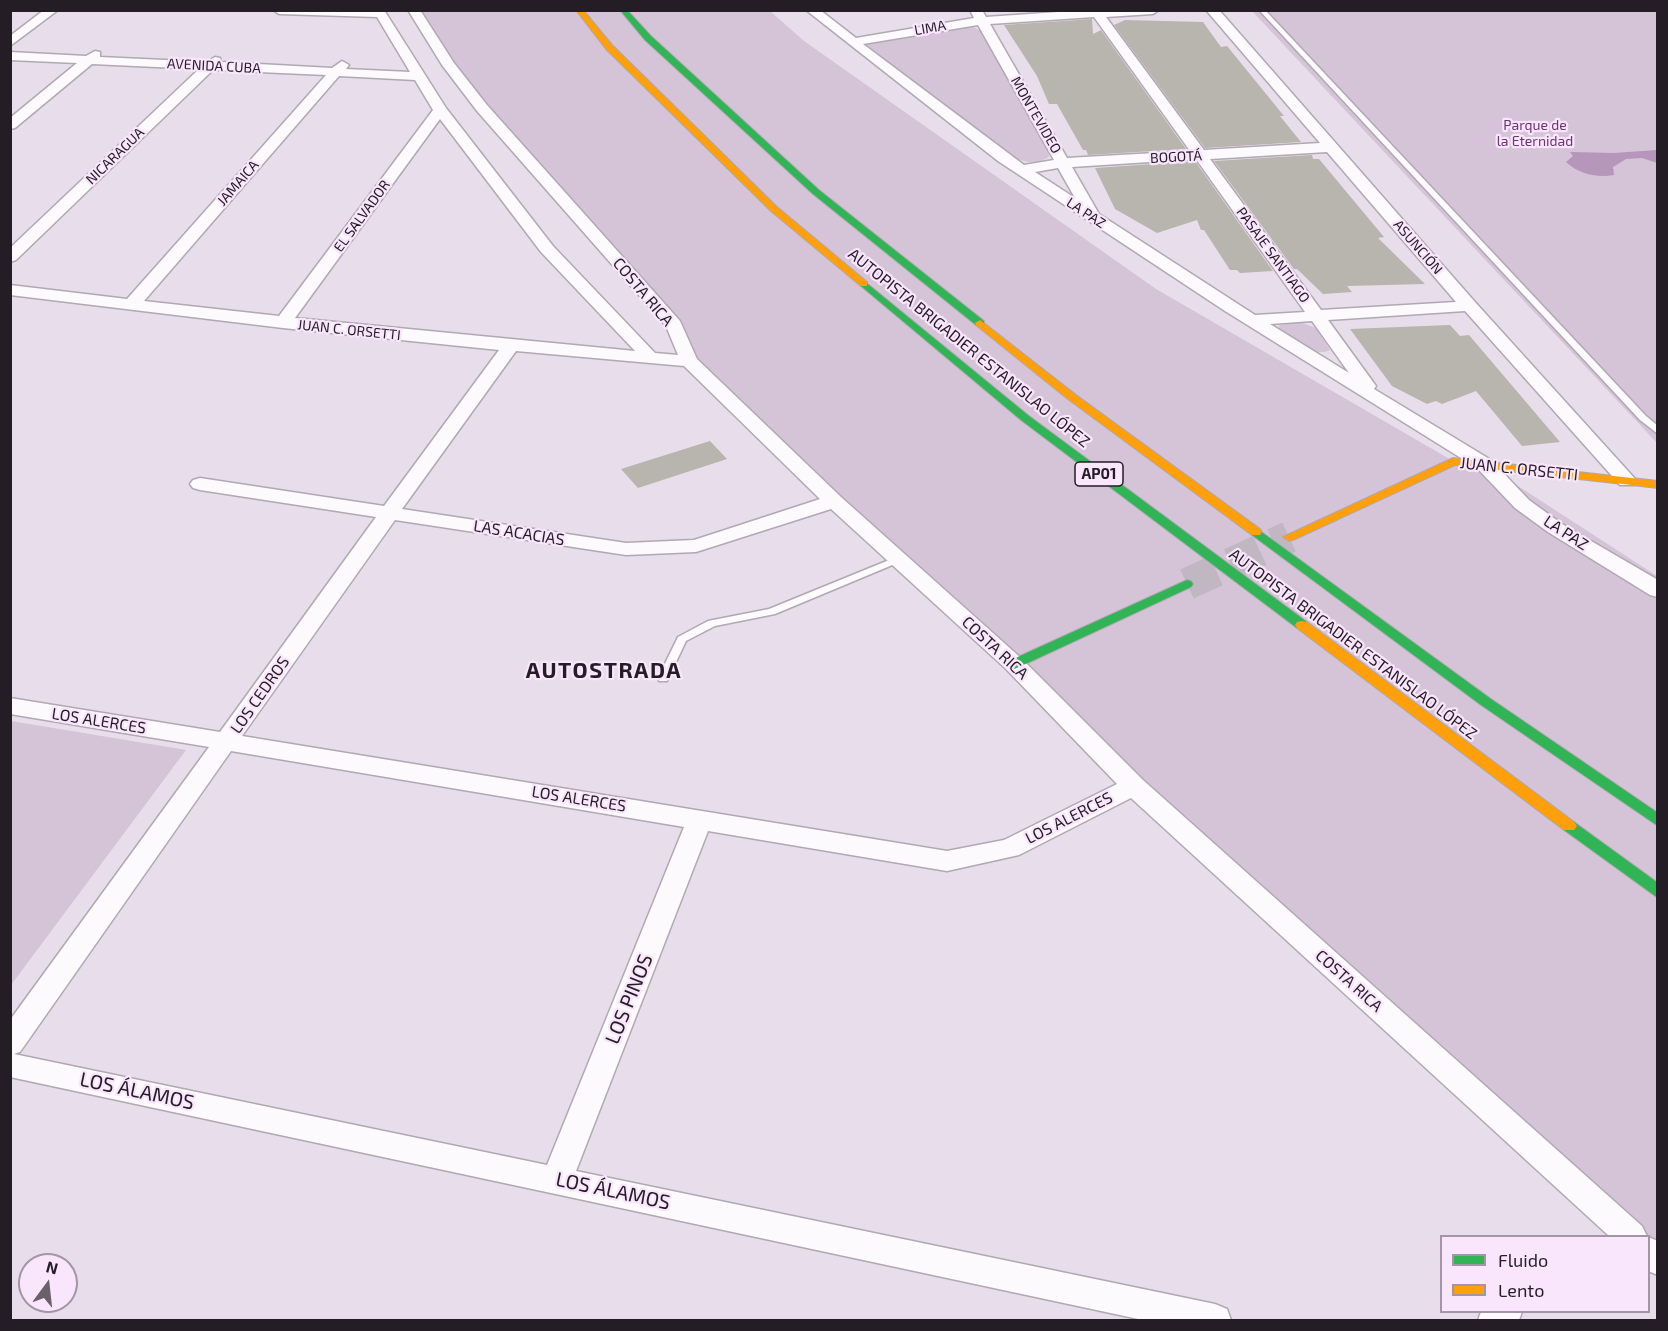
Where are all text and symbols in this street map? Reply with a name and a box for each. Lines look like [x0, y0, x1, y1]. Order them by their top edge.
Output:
street label: LIMA [913, 17, 947, 39]
street label: AVENIDA CUBA [167, 55, 261, 77]
street label: MONTEVIDEO [1007, 74, 1065, 156]
park label: Parque de la Eternidad [1497, 117, 1573, 150]
street label: NICARAGUA [82, 124, 148, 188]
street label: BOGOTÁ [1150, 147, 1202, 167]
street label: JAMAICA [214, 157, 262, 209]
street label: EL SALVADOR [330, 177, 394, 255]
street label: LA PAZ [1063, 194, 1109, 232]
street label: PASAJE SANTIAGO [1233, 204, 1313, 306]
street label: ASUNCIÓN [1390, 216, 1446, 278]
street label: AUTOPISTA BRIGADIER ESTANISLAO LÓPEZ [844, 245, 1094, 451]
street label: COSTA RICA [609, 254, 677, 330]
street label: JUAN C. ORSETTI [297, 316, 401, 344]
street label: JUAN C. ORSETTI [1459, 453, 1579, 485]
road number: AP01 [1075, 462, 1123, 486]
street label: LA PAZ [1540, 511, 1592, 555]
street label: LAS ACACIAS [472, 516, 566, 550]
street label: AUTOPISTA BRIGADIER ESTANISLAO LÓPEZ [1225, 545, 1481, 743]
street label: COSTA RICA [958, 612, 1032, 684]
street label: LOS CEDROS [226, 653, 294, 737]
district label: AUTOSTRADA [526, 658, 682, 684]
street label: LOS ALERCES [50, 704, 148, 738]
street label: LOS ALERCES [530, 782, 628, 816]
street label: LOS ALERCES [1022, 788, 1116, 848]
street label: COSTA RICA [1312, 946, 1386, 1016]
street label: LOS PINOS [600, 951, 658, 1047]
street label: LOS ÁLAMOS [78, 1067, 196, 1115]
street label: LOS ÁLAMOS [554, 1167, 672, 1215]
legend [1440, 1235, 1650, 1313]
text: Fluido [1498, 1249, 1548, 1271]
north arrow [18, 1253, 78, 1313]
text: N [44, 1256, 60, 1278]
text: Lento [1498, 1279, 1544, 1301]

